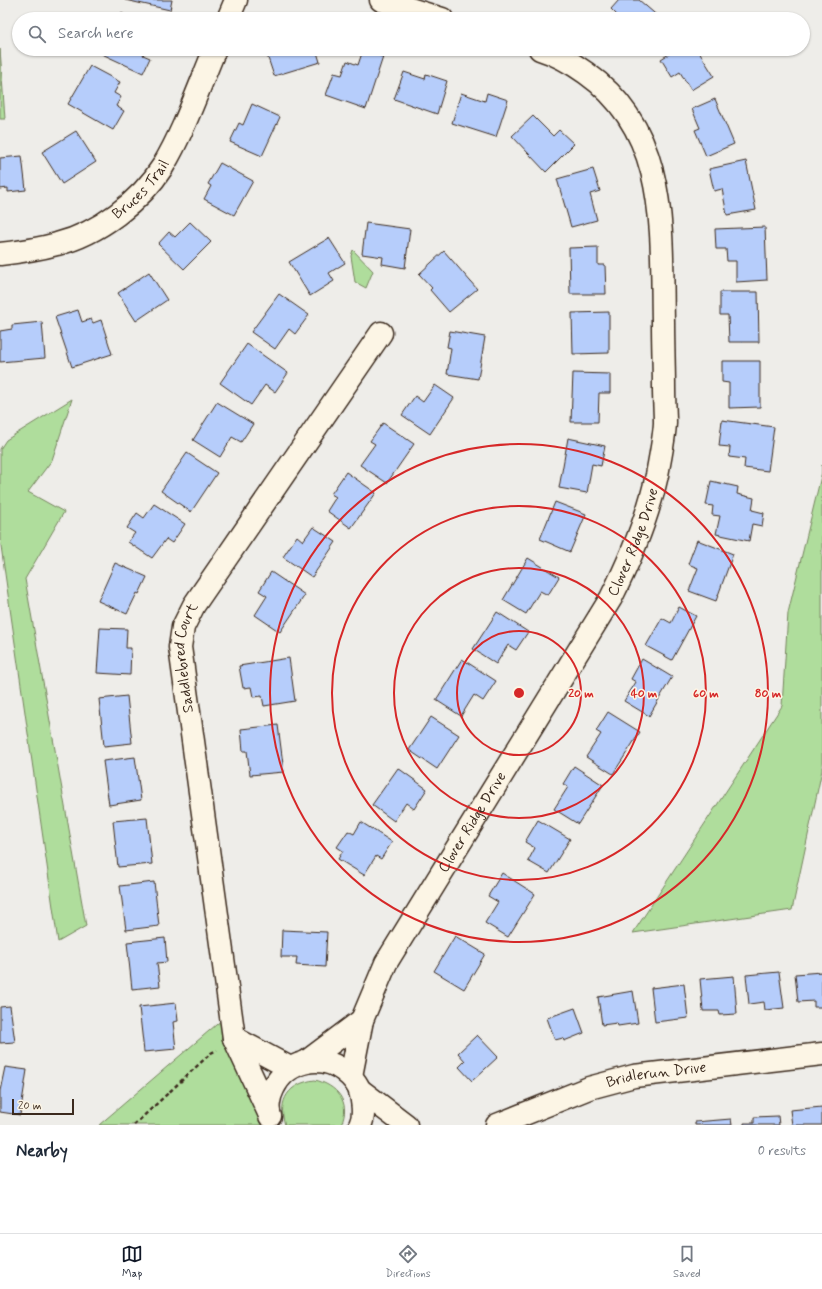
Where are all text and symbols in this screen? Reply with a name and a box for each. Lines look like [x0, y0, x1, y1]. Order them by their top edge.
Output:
search box [12, 12, 810, 56]
icon: search [26, 23, 48, 45]
text: Search here [58, 24, 134, 44]
street label: Bruces Trail [108, 156, 174, 224]
street label: Clover Ridge Drive [603, 486, 664, 600]
street label: Saddlebred Court [170, 600, 203, 714]
centre of rings [512, 686, 526, 700]
text: 20 m [568, 686, 594, 702]
text: 40 m [631, 686, 658, 702]
text: 60 m [693, 686, 719, 702]
text: 80 m [755, 686, 782, 702]
street label: Clover Ridge Drive [434, 768, 511, 877]
street label: Bridlerun Drive [604, 1058, 708, 1093]
scale bar [12, 1097, 74, 1116]
text: 20 m [18, 1099, 41, 1113]
text: Nearby [16, 1140, 68, 1162]
text: 0 results [758, 1143, 806, 1160]
tab: Map [121, 1243, 143, 1281]
tab: Directions [385, 1243, 431, 1281]
tab: Saved [673, 1243, 701, 1281]

